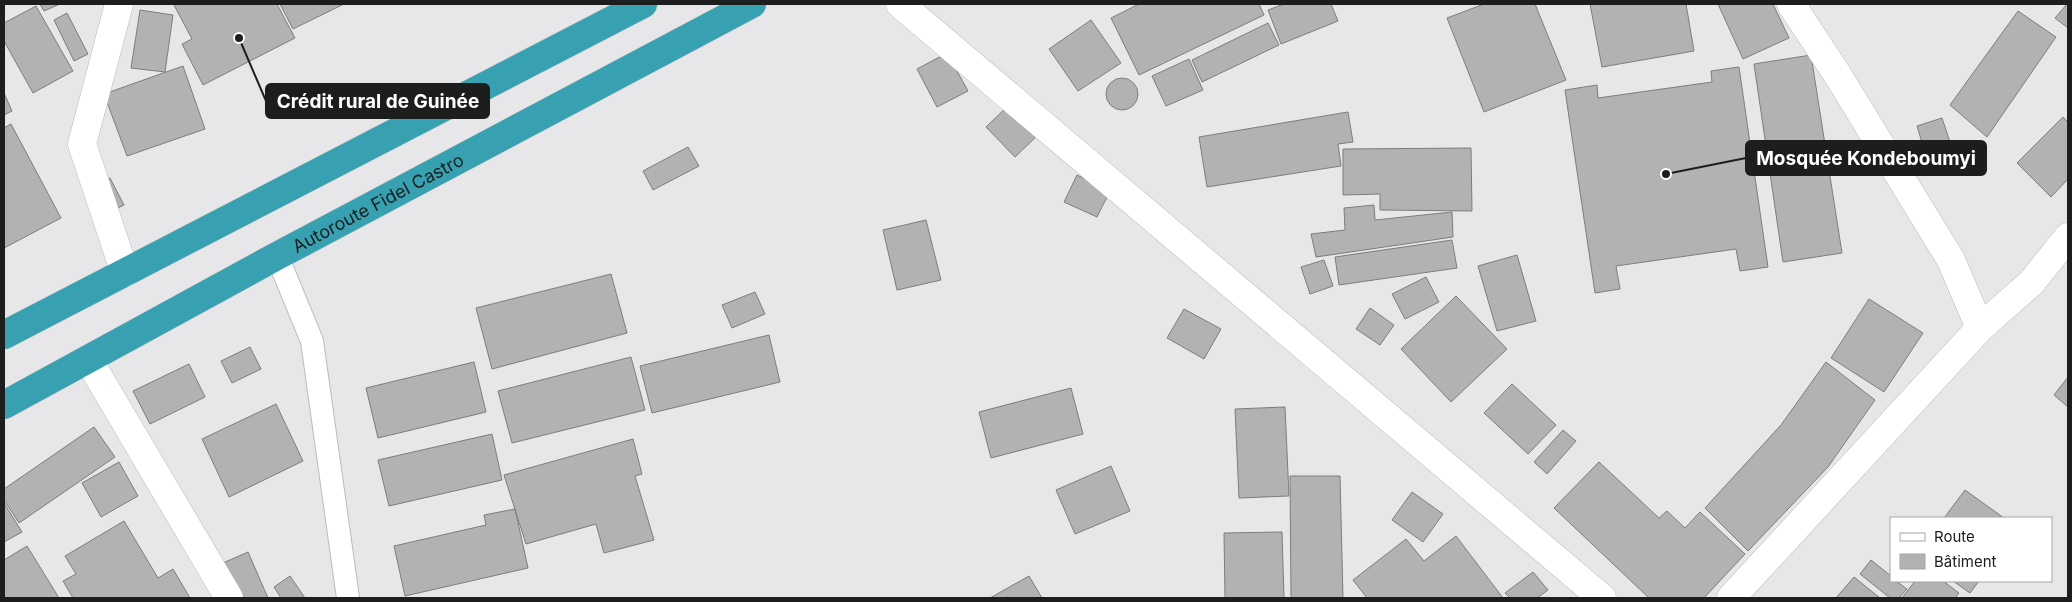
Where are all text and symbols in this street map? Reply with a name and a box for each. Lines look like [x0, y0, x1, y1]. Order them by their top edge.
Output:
callout: Crédit rural de Guinée [266, 84, 489, 118]
text: Crédit rural de Guinée [277, 90, 479, 113]
callout: Mosquée Kondeboumyi [1746, 141, 1986, 175]
text: Mosquée Kondeboumyi [1756, 147, 1976, 170]
street label: Autoroute Fidel Castro [289, 149, 467, 257]
legend [1890, 517, 2052, 582]
text: Route [1934, 527, 1975, 546]
text: Bâtiment [1934, 552, 1997, 571]

